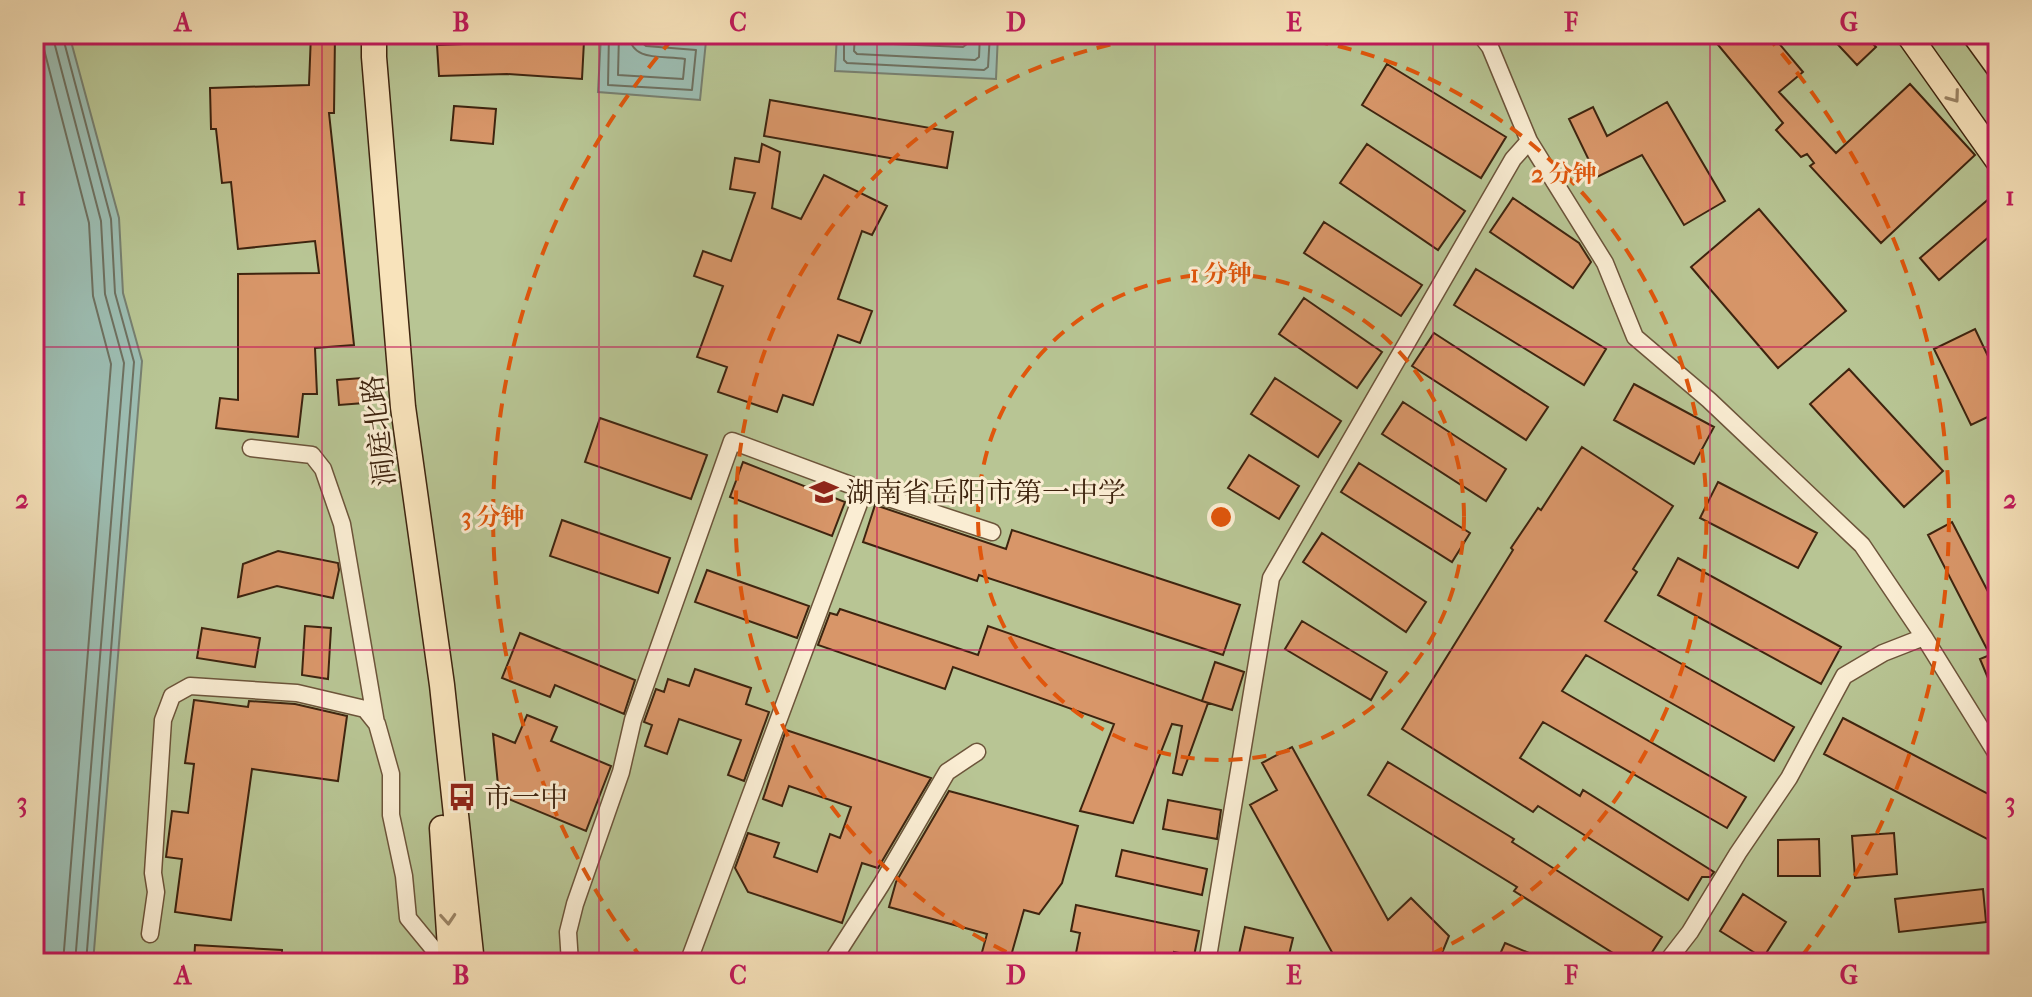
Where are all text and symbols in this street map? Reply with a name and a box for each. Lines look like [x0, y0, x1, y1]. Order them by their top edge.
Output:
text: A [173, 7, 193, 38]
text: B [453, 7, 470, 38]
text: C [729, 7, 747, 38]
text: D [1006, 7, 1026, 38]
text: E [1286, 7, 1302, 38]
text: F [1563, 7, 1578, 38]
text: G [1840, 7, 1858, 38]
one-way arrow [1944, 88, 1959, 103]
text: 2 分钟 [1531, 160, 1597, 188]
text: 1 [17, 181, 27, 212]
text: 1 [2005, 181, 2015, 212]
text: 1 分钟 [1190, 260, 1252, 288]
street label: 洞庭北路 [355, 373, 402, 489]
place label: 湖南省岳阳市第一中学 [846, 476, 1126, 509]
school or university icon: 湖南省岳阳市第一中学 [809, 477, 839, 507]
text: 2 [15, 484, 29, 515]
text: 2 [2003, 484, 2017, 515]
text: 3 分钟 [462, 503, 525, 531]
centre of rings [1207, 503, 1235, 531]
place label: 市一中 [484, 781, 568, 814]
bus stop icon: 市一中 [447, 782, 477, 812]
text: 3 [17, 787, 27, 818]
text: 3 [2005, 787, 2015, 818]
one-way arrow [439, 913, 456, 926]
text: A [173, 960, 193, 991]
text: B [453, 960, 470, 991]
text: C [729, 960, 747, 991]
text: D [1006, 960, 1026, 991]
text: E [1286, 960, 1302, 991]
text: F [1563, 960, 1578, 991]
text: G [1840, 960, 1858, 991]

